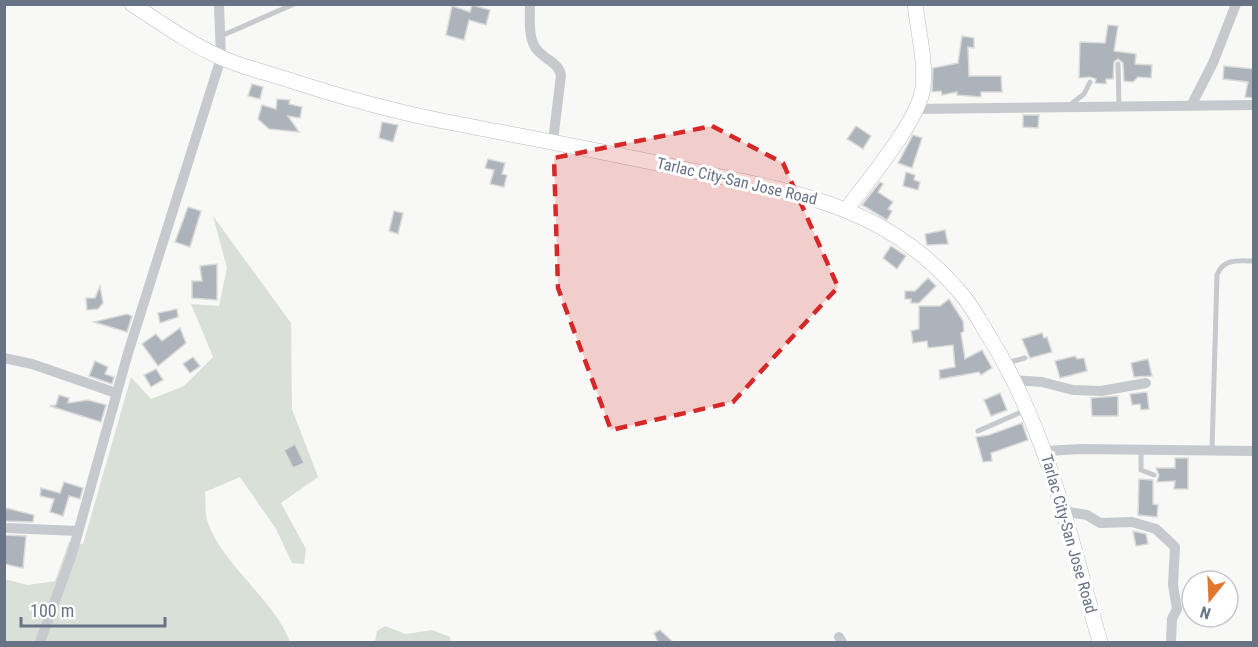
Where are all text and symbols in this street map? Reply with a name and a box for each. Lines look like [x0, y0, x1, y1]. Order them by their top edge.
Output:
street label: Tarlac City-San Jose Road [655, 153, 819, 209]
street label: Tarlac City-San Jose Road [1037, 452, 1101, 616]
north arrow [1180, 569, 1240, 629]
scale bar [21, 590, 165, 628]
text: 100 m [30, 600, 74, 621]
text: N [1198, 602, 1213, 623]

